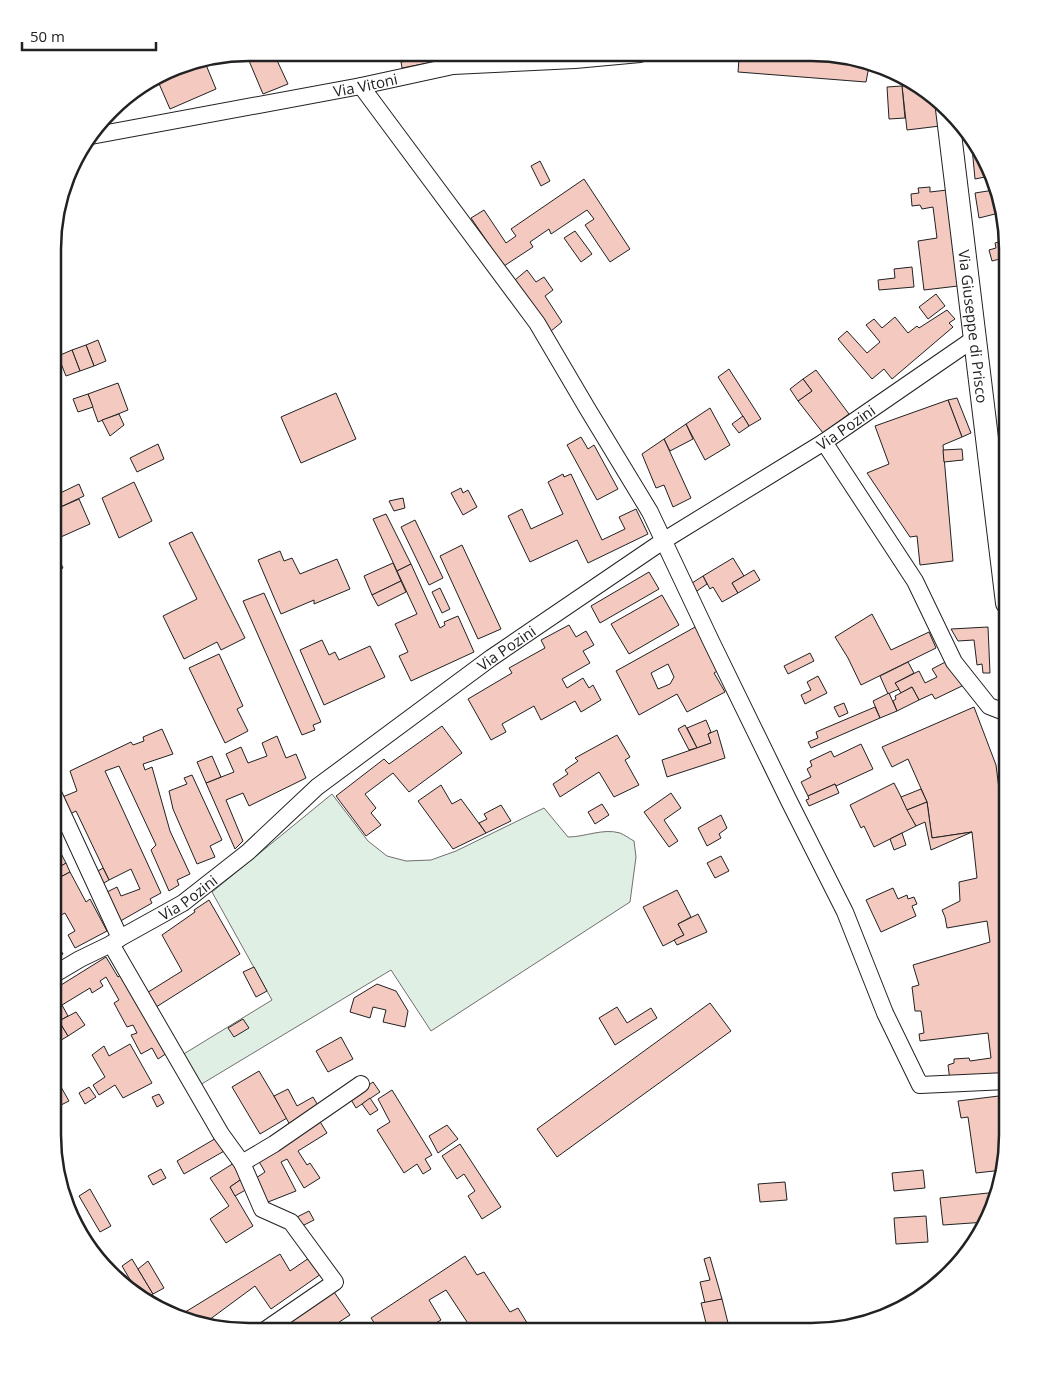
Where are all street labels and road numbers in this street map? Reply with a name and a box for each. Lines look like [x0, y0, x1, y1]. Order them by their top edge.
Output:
street label: Via Vitoni [331, 68, 399, 101]
street label: Via Giuseppe di Prisco [954, 249, 993, 404]
street label: Via Pozini [813, 400, 879, 454]
street label: Via Pozini [473, 621, 539, 675]
street label: Via Pozini [155, 870, 221, 924]

